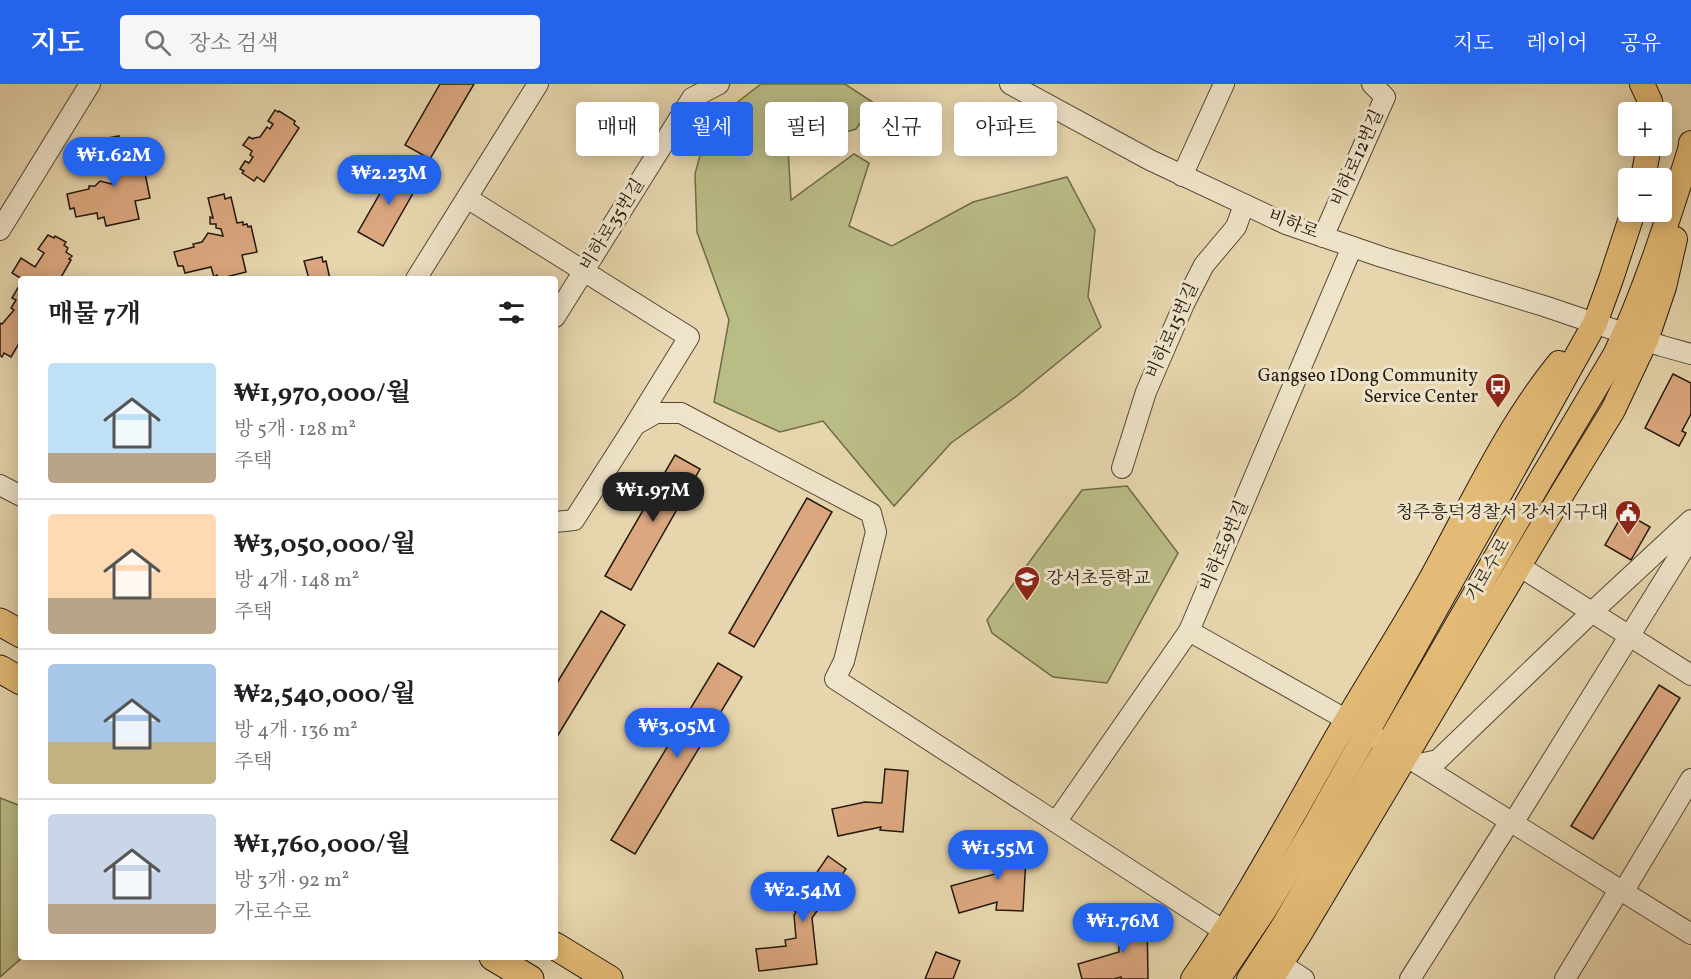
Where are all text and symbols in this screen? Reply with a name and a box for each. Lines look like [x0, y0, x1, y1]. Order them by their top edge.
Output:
search box [120, 15, 540, 69]
text: 지도 [30, 25, 84, 64]
icon: search [141, 26, 174, 59]
text: 장소 검색 [189, 29, 279, 60]
text: 지도 [1453, 30, 1494, 59]
text: 레이어 [1527, 30, 1587, 59]
text: 공유 [1620, 30, 1661, 59]
chip: 매매 [576, 102, 659, 156]
chip: 월세 [671, 102, 753, 156]
chip: 필터 [765, 102, 848, 156]
chip: 신규 [860, 102, 942, 156]
chip: 아파트 [954, 102, 1057, 156]
map controls [1618, 102, 1672, 222]
button: + [1618, 102, 1672, 156]
street label: 비하로12번길 [1326, 106, 1390, 210]
pin: ₩1.62M [65, 137, 163, 188]
text: ₩1.62M [77, 142, 151, 170]
pin: ₩2.23M [340, 155, 438, 206]
text: ₩2.23M [351, 160, 427, 188]
button: − [1618, 168, 1672, 222]
street label: 비하로35번길 [575, 174, 651, 276]
street label: 비하로 [1264, 204, 1322, 246]
street label: 비하로15번길 [1141, 279, 1205, 383]
icon: filters [495, 296, 528, 329]
text: 매물 7개 [48, 297, 141, 333]
place label: Gangseo 1Dong Community Service Center [1258, 364, 1478, 410]
bus stop icon: Gangseo 1Dong Community Service Center [1483, 371, 1513, 409]
text: ₩1,970,000/월 [234, 376, 411, 412]
icon: home [96, 387, 168, 459]
text: 방 5개 · 128 m² [234, 416, 356, 444]
text: 주택 [234, 448, 273, 476]
pin: ₩1.97M [604, 472, 702, 523]
text: ₩1.97M [616, 477, 690, 505]
street label: 비하로9번길 [1195, 497, 1255, 595]
public building icon: 청주흥덕경찰서 강서지구대 [1613, 498, 1643, 536]
place label: 청주흥덕경찰서 강서지구대 [1396, 501, 1608, 526]
text: ₩3,050,000/월 [234, 527, 416, 563]
street label: 가로수로 [1461, 534, 1517, 606]
icon: home [96, 538, 168, 610]
school or university icon: 강서초등학교 [1012, 564, 1042, 602]
text: 방 4개 · 148 m² [234, 567, 359, 595]
place label: 강서초등학교 [1046, 567, 1151, 592]
text: 주택 [234, 599, 273, 627]
text: ₩2,540,000/월 [234, 677, 416, 713]
icon: home [96, 688, 168, 760]
pin: ₩3.05M [628, 708, 726, 759]
text: ₩3.05M [639, 713, 715, 741]
text: 방 4개 · 136 m² [234, 717, 358, 745]
text: 주택 [234, 749, 273, 777]
text: ₩1,760,000/월 [234, 827, 411, 863]
pin: ₩1.55M [949, 830, 1047, 881]
text: ₩1.55M [962, 835, 1034, 863]
icon: home [96, 838, 168, 910]
text: 방 3개 · 92 m² [234, 867, 349, 895]
pin: ₩2.54M [754, 872, 852, 923]
text: ₩2.54M [765, 877, 841, 905]
text: 가로수로 [234, 899, 311, 927]
pin: ₩1.76M [1074, 903, 1172, 954]
text: ₩1.76M [1087, 908, 1159, 936]

